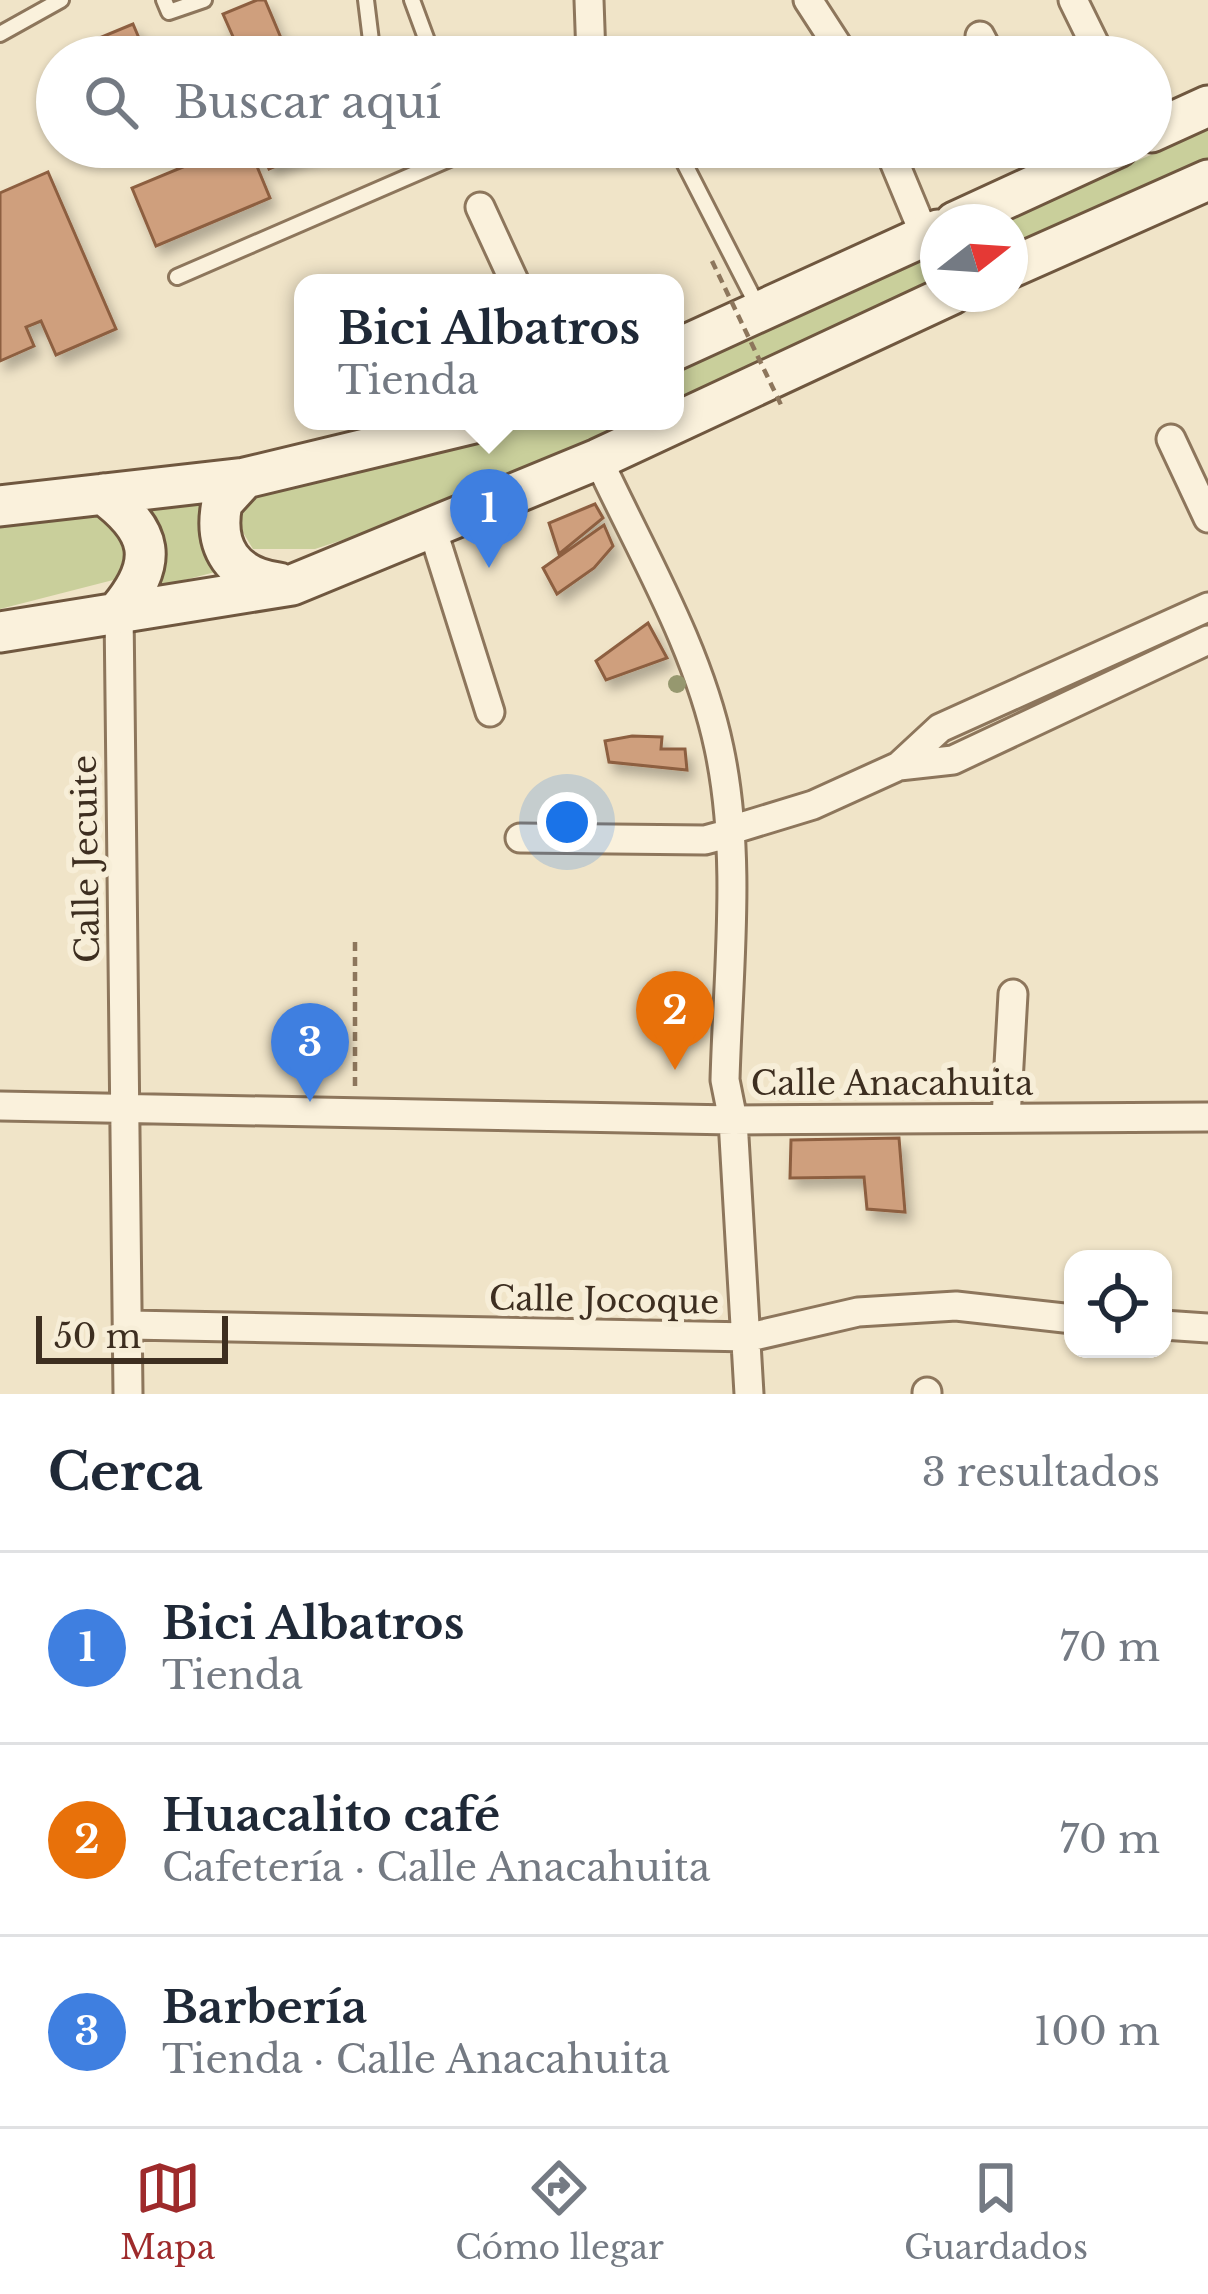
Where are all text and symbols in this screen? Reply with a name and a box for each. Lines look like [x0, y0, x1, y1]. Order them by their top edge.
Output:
search box [36, 36, 1172, 168]
icon: search [78, 69, 144, 135]
text: Buscar aquí [174, 74, 441, 130]
north arrow [920, 204, 1028, 312]
popup [294, 274, 684, 430]
text: Bici Albatros [338, 300, 640, 356]
text: Tienda [338, 356, 478, 405]
pin: 1 [450, 469, 528, 568]
street label: Calle Jecuite [64, 755, 108, 963]
your location [537, 792, 597, 852]
pin: 2 [636, 971, 714, 1070]
pin: 3 [271, 1003, 349, 1102]
street label: Calle Anacahuita [751, 1063, 1034, 1104]
map controls [1064, 1250, 1172, 1358]
button: locate [1064, 1250, 1172, 1358]
street label: Calle Jocoque [489, 1277, 719, 1323]
scale bar [36, 1310, 228, 1363]
text: 50 m [54, 1316, 141, 1357]
text: Cerca [48, 1441, 203, 1504]
text: 3 resultados [922, 1448, 1160, 1497]
text: Bici Albatros [162, 1595, 465, 1651]
text: 1 [78, 1623, 96, 1672]
text: 70 m [1060, 1623, 1160, 1672]
text: Tienda [162, 1651, 303, 1700]
text: Huacalito café [162, 1787, 500, 1843]
text: 2 [74, 1815, 100, 1864]
text: 70 m [1060, 1815, 1160, 1864]
text: Cafetería · Calle Anacahuita [162, 1843, 710, 1892]
text: Barbería [162, 1979, 367, 2035]
text: 3 [75, 2007, 99, 2056]
text: 100 m [1034, 2007, 1160, 2056]
text: Tienda · Calle Anacahuita [162, 2035, 670, 2084]
tab: Mapa [120, 2155, 215, 2268]
tab: Cómo llegar [455, 2155, 664, 2268]
tab: Guardados [904, 2155, 1088, 2268]

